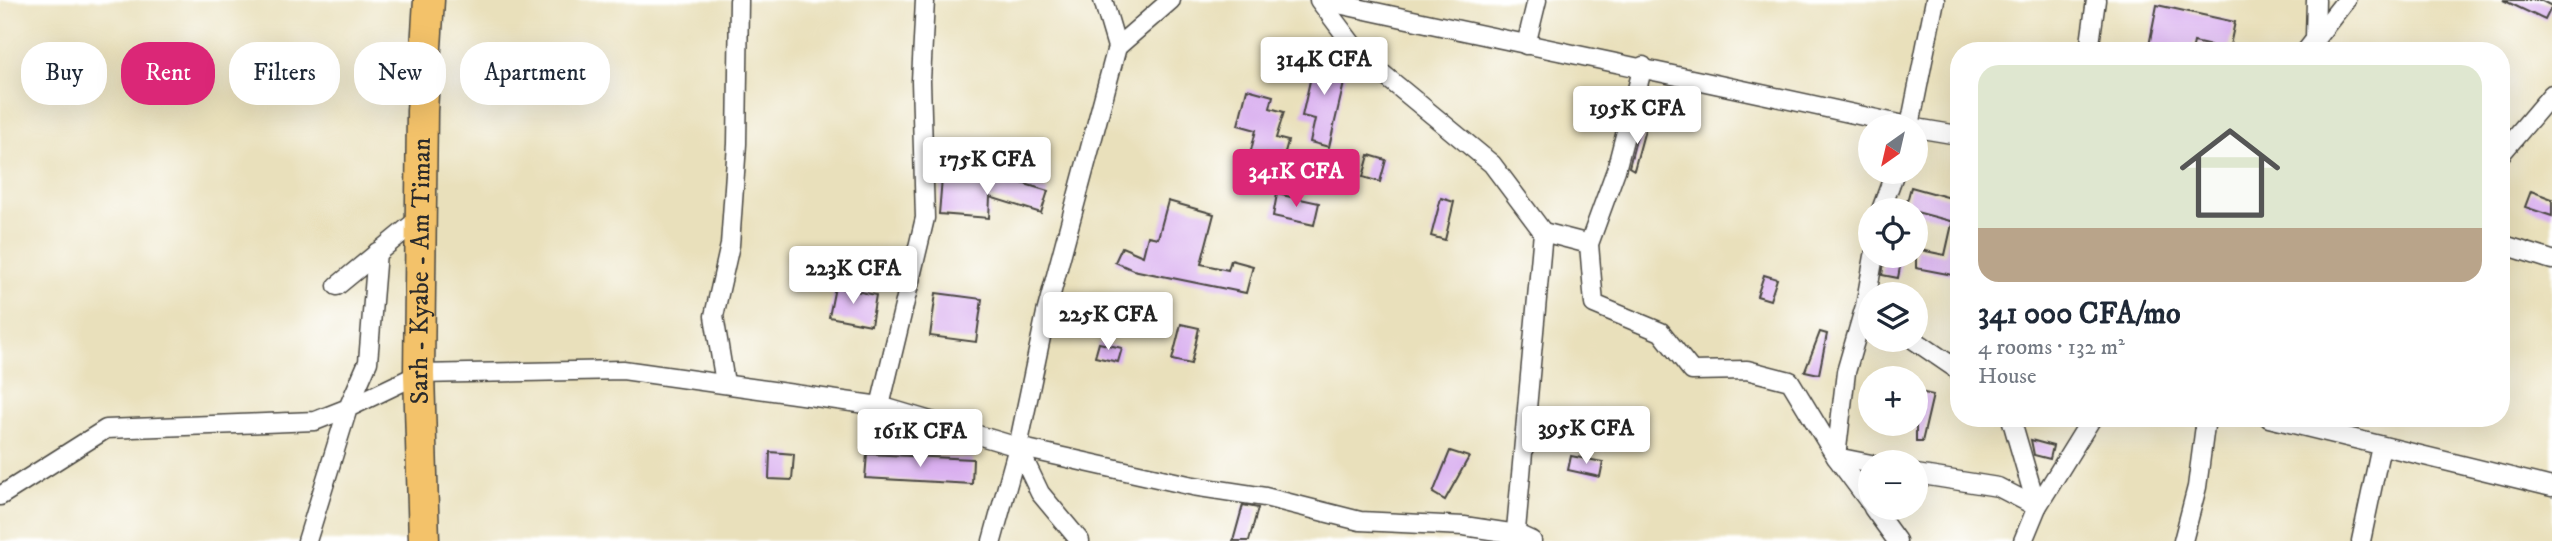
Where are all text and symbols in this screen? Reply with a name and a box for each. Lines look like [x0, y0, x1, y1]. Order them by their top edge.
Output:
pin: 314K CFA [1252, 38, 1396, 97]
chip: Buy [21, 42, 107, 105]
chip: Rent [121, 42, 215, 105]
chip: Filters [229, 42, 340, 105]
chip: New [354, 42, 446, 105]
chip: Apartment [460, 42, 610, 105]
text: 314K CFA [1277, 45, 1371, 74]
pin: 195K CFA [1565, 86, 1709, 146]
text: 195K CFA [1589, 94, 1685, 123]
icon: home [2167, 110, 2293, 236]
north arrow [1858, 114, 1928, 184]
map controls [1858, 114, 1928, 520]
street label: Sarh - Kyabe - Am Timan [402, 137, 438, 405]
pin: 175K CFA [915, 138, 1059, 197]
text: 175K CFA [939, 145, 1035, 174]
pin: 341K CFA [1224, 150, 1368, 209]
text: 341K CFA [1249, 157, 1343, 186]
button: locate [1858, 198, 1928, 268]
pin: 223K CFA [781, 246, 925, 306]
text: 223K CFA [805, 254, 901, 283]
button: layers [1858, 282, 1928, 352]
pin: 225K CFA [1036, 292, 1180, 352]
text: 341 000 CFA/mo [1978, 296, 2181, 333]
text: 225K CFA [1059, 300, 1157, 329]
text: 4 rooms · 132 m² [1978, 333, 2125, 362]
text: House [1978, 362, 2036, 391]
button: + [1858, 366, 1928, 436]
pin: 395K CFA [1514, 406, 1658, 466]
pin: 161K CFA [848, 410, 992, 469]
text: 395K CFA [1538, 414, 1634, 443]
text: 161K CFA [873, 417, 967, 446]
button: − [1858, 450, 1928, 520]

